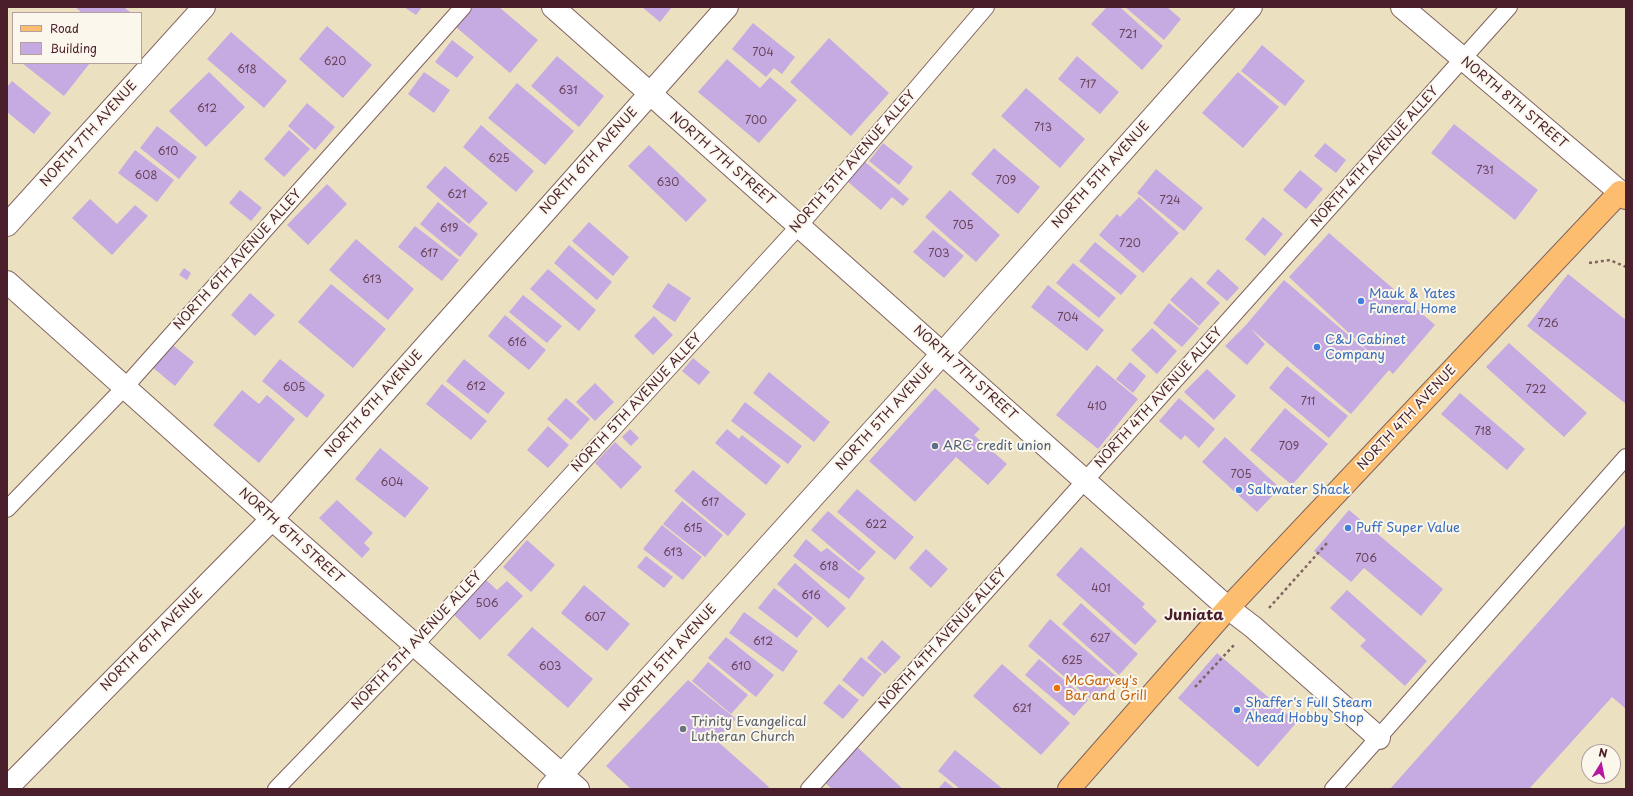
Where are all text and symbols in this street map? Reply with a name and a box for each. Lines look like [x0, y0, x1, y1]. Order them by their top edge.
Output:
legend [12, 12, 142, 64]
text: Road [50, 19, 79, 37]
house number: 721 [1119, 28, 1137, 42]
text: Building [50, 39, 97, 57]
house number: 704 [752, 46, 774, 60]
street label: NORTH 8TH STREET [1458, 54, 1570, 152]
house number: 620 [324, 55, 346, 69]
house number: 618 [237, 63, 257, 77]
street label: NORTH 7TH AVENUE [37, 78, 141, 190]
house number: 717 [1080, 78, 1096, 92]
house number: 631 [558, 84, 578, 98]
street label: NORTH 4TH AVENUE ALLEY [1308, 84, 1442, 230]
street label: NORTH 5TH AVENUE ALLEY [787, 88, 919, 236]
house number: 612 [197, 102, 217, 116]
street label: NORTH 6TH AVENUE [537, 104, 641, 218]
street label: NORTH 7TH STREET [666, 109, 778, 209]
house number: 700 [745, 114, 767, 128]
street label: NORTH 5TH AVENUE [1049, 118, 1153, 232]
house number: 713 [1034, 121, 1052, 135]
house number: 610 [158, 145, 178, 159]
house number: 625 [488, 152, 510, 166]
house number: 731 [1476, 164, 1494, 178]
house number: 608 [135, 169, 157, 183]
house number: 709 [996, 174, 1016, 188]
house number: 630 [657, 176, 679, 190]
street label: NORTH 6TH AVENUE ALLEY [171, 187, 305, 333]
house number: 621 [447, 188, 467, 202]
house number: 724 [1160, 194, 1180, 208]
house number: 705 [952, 219, 974, 233]
house number: 619 [440, 222, 458, 236]
house number: 720 [1119, 237, 1141, 251]
house number: 617 [420, 247, 438, 261]
house number: 703 [928, 247, 950, 261]
house number: 613 [362, 273, 382, 287]
place label: Mauk & Yates Funeral Home [1369, 286, 1457, 317]
marker: Mauk & Yates Funeral Home [1356, 296, 1366, 306]
house number: 704 [1057, 311, 1079, 325]
house number: 726 [1537, 317, 1559, 331]
street label: NORTH 7TH STREET [910, 322, 1020, 424]
street label: NORTH 4TH AVENUE ALLEY [1092, 325, 1226, 471]
street label: NORTH 5TH AVENUE ALLEY [569, 331, 705, 475]
place label: C&J Cabinet Company [1325, 332, 1406, 363]
house number: 616 [507, 336, 527, 350]
marker: C&J Cabinet Company [1312, 342, 1322, 352]
street label: NORTH 6TH AVENUE [322, 347, 426, 461]
street label: NORTH 5TH AVENUE [833, 360, 937, 474]
street label: NORTH 4TH AVENUE [1354, 362, 1460, 474]
house number: 612 [466, 380, 486, 394]
house number: 605 [283, 381, 305, 395]
house number: 722 [1526, 383, 1546, 397]
house number: 711 [1301, 395, 1315, 409]
house number: 410 [1087, 400, 1107, 414]
house number: 718 [1474, 425, 1492, 439]
place label: ARC credit union [943, 438, 1051, 454]
house number: 709 [1279, 440, 1299, 454]
marker: ARC credit union [930, 441, 940, 451]
house number: 705 [1230, 468, 1252, 482]
house number: 604 [380, 476, 404, 490]
place label: Saltwater Shack [1247, 482, 1350, 498]
street label: NORTH 6TH STREET [236, 485, 346, 587]
marker: Saltwater Shack [1234, 485, 1244, 495]
house number: 617 [701, 496, 719, 510]
house number: 622 [865, 518, 887, 532]
place label: Puff Super Value [1356, 520, 1460, 536]
house number: 615 [683, 522, 703, 536]
marker: Puff Super Value [1343, 523, 1353, 533]
house number: 613 [663, 546, 683, 560]
house number: 706 [1355, 552, 1377, 566]
house number: 618 [819, 560, 839, 574]
street label: NORTH 4TH AVENUE ALLEY [876, 566, 1010, 712]
street label: NORTH 5TH AVENUE ALLEY [349, 569, 485, 713]
house number: 401 [1091, 582, 1111, 596]
street label: NORTH 6TH AVENUE [98, 586, 206, 694]
house number: 616 [801, 589, 821, 603]
house number: 506 [476, 597, 498, 611]
street label: NORTH 5TH AVENUE [616, 601, 720, 715]
district label: Juniata [1164, 607, 1224, 625]
house number: 607 [584, 611, 606, 625]
house number: 627 [1090, 632, 1110, 646]
house number: 612 [753, 635, 773, 649]
house number: 625 [1061, 654, 1083, 668]
house number: 603 [539, 660, 561, 674]
house number: 610 [731, 660, 751, 674]
place label: McGarvey's Bar and Grill [1065, 673, 1147, 704]
marker: McGarvey's Bar and Grill [1052, 683, 1062, 693]
place label: Shaffer's Full Steam Ahead Hobby Shop [1245, 695, 1372, 726]
house number: 621 [1012, 702, 1032, 716]
marker: Shaffer's Full Steam Ahead Hobby Shop [1232, 705, 1242, 715]
place label: Trinity Evangelical Lutheran Church [691, 714, 807, 745]
marker: Trinity Evangelical Lutheran Church [678, 724, 688, 734]
north arrow [1581, 744, 1621, 784]
text: N [1597, 744, 1609, 762]

